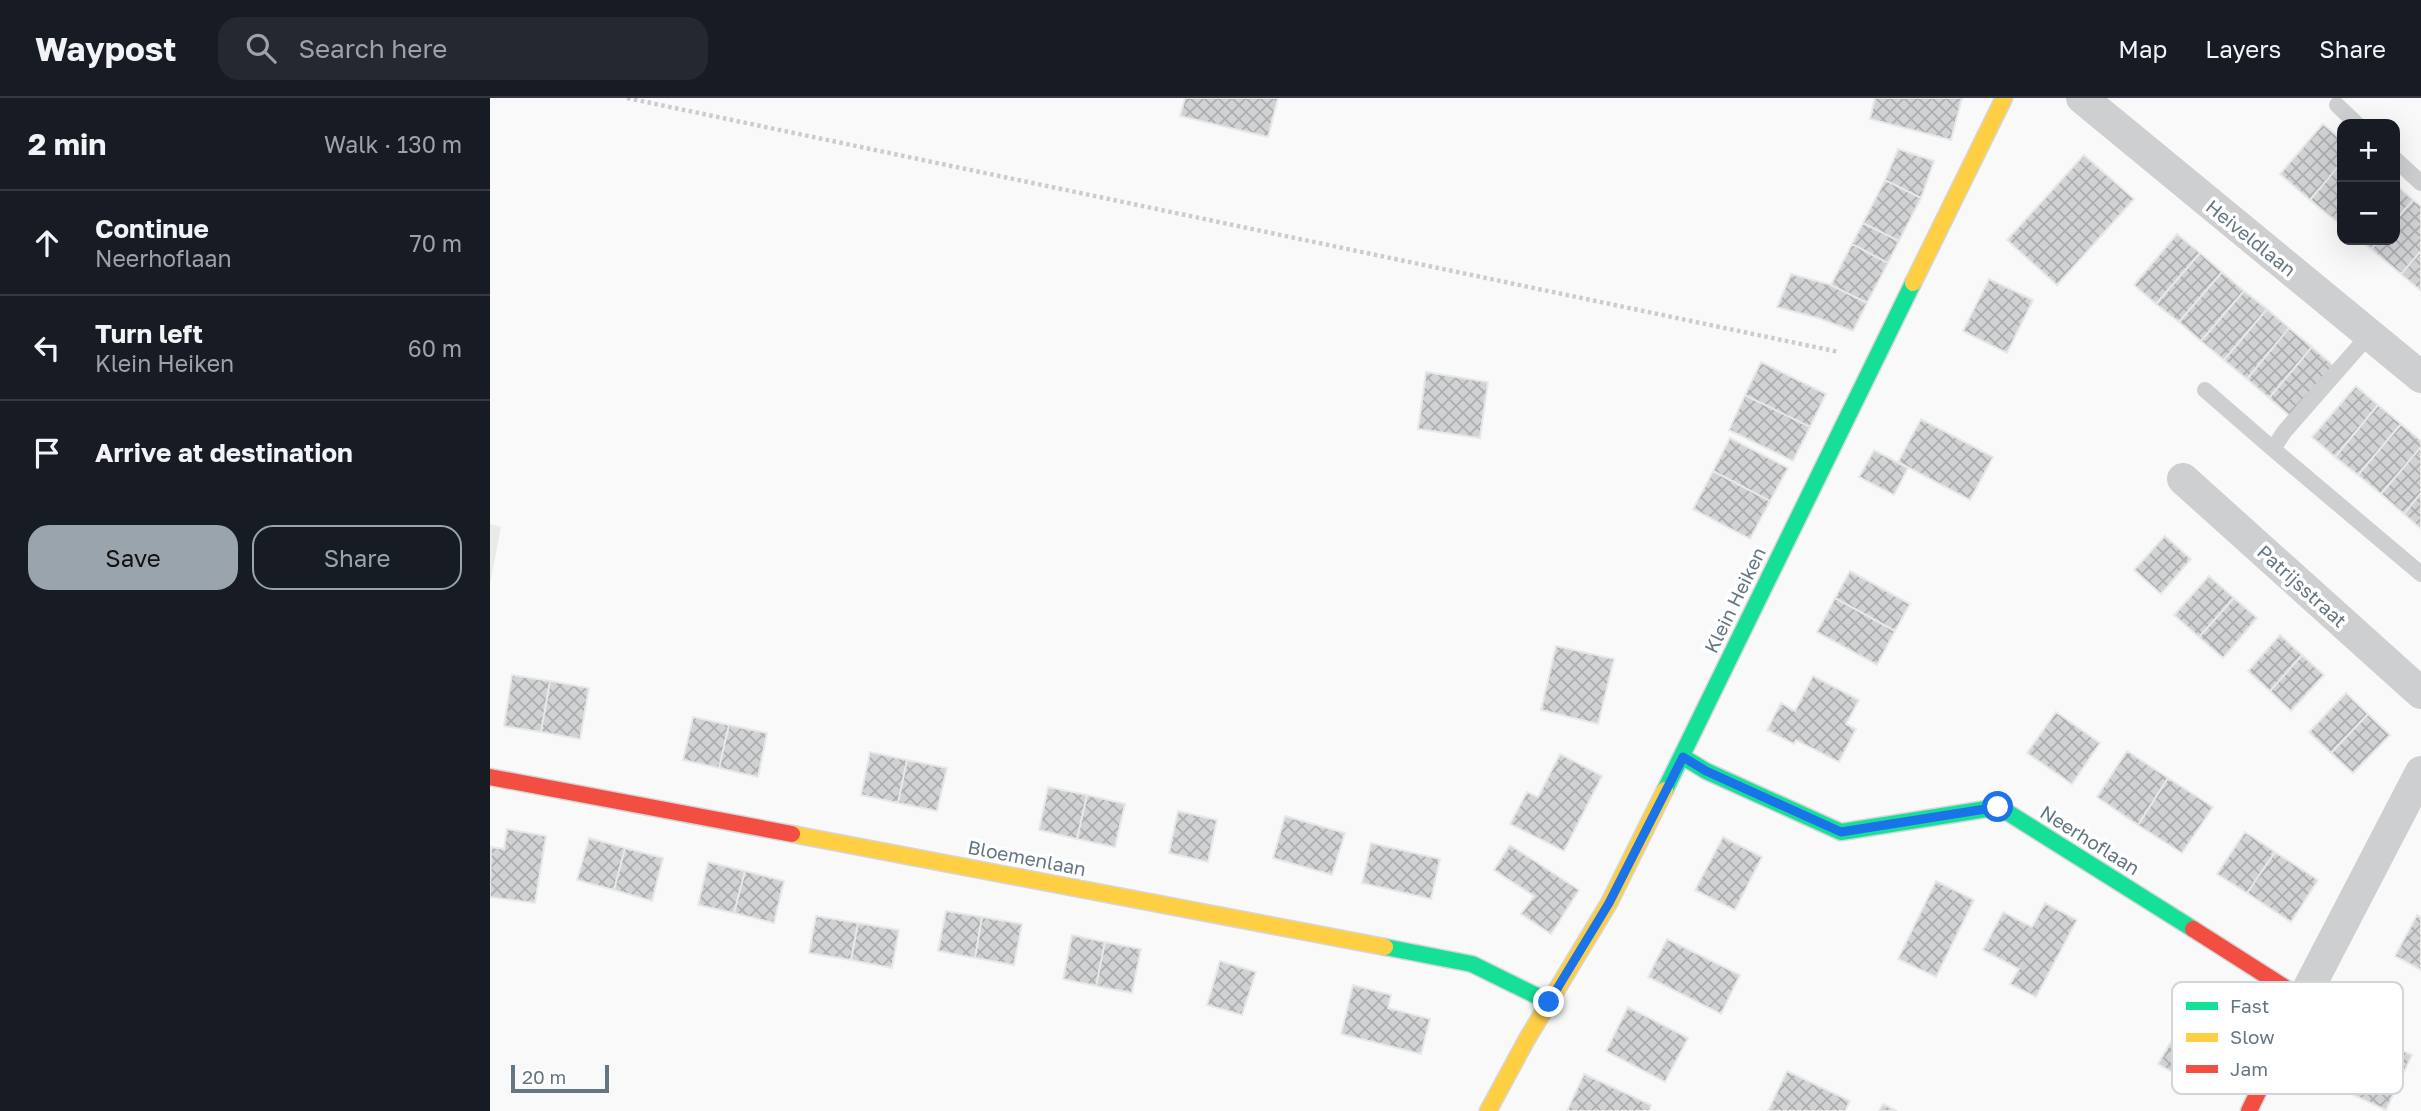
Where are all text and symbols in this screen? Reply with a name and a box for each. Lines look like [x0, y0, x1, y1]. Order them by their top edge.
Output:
search box [218, 17, 708, 80]
text: Waypost [35, 29, 176, 68]
icon: search [242, 29, 280, 67]
text: Search here [298, 33, 447, 64]
text: Map [2118, 34, 2167, 63]
text: Layers [2205, 34, 2281, 63]
text: Share [2319, 34, 2386, 63]
map controls [2337, 119, 2400, 245]
button: + [2337, 119, 2400, 182]
text: 2 min [28, 126, 106, 162]
text: Walk · 130 m [324, 130, 462, 158]
button: − [2337, 182, 2400, 245]
street label: Heiveldlaan [2202, 194, 2301, 281]
text: Continue [95, 213, 209, 244]
icon: ahead [28, 224, 66, 262]
text: 70 m [409, 229, 462, 257]
text: Neerhoflaan [95, 244, 232, 272]
text: Turn left [95, 318, 203, 349]
icon: left [28, 329, 66, 367]
text: 60 m [408, 334, 462, 362]
text: Klein Heiken [95, 349, 234, 377]
icon: arrive [28, 434, 66, 472]
text: Arrive at destination [95, 437, 353, 468]
button: Save [28, 525, 238, 590]
button: Share [252, 525, 462, 590]
street label: Patrijsstraat [2253, 540, 2352, 632]
street label: Klein Heiken [1699, 543, 1770, 656]
route start [1982, 791, 2013, 822]
street label: Neerhoflaan [2036, 800, 2144, 879]
street label: Bloemenlaan [966, 835, 1088, 880]
legend [2172, 982, 2403, 1094]
route end [1533, 986, 1564, 1017]
text: Fast [2230, 994, 2269, 1017]
text: Slow [2230, 1025, 2275, 1048]
text: Jam [2230, 1057, 2268, 1080]
scale bar [511, 1062, 609, 1094]
text: 20 m [522, 1065, 566, 1088]

